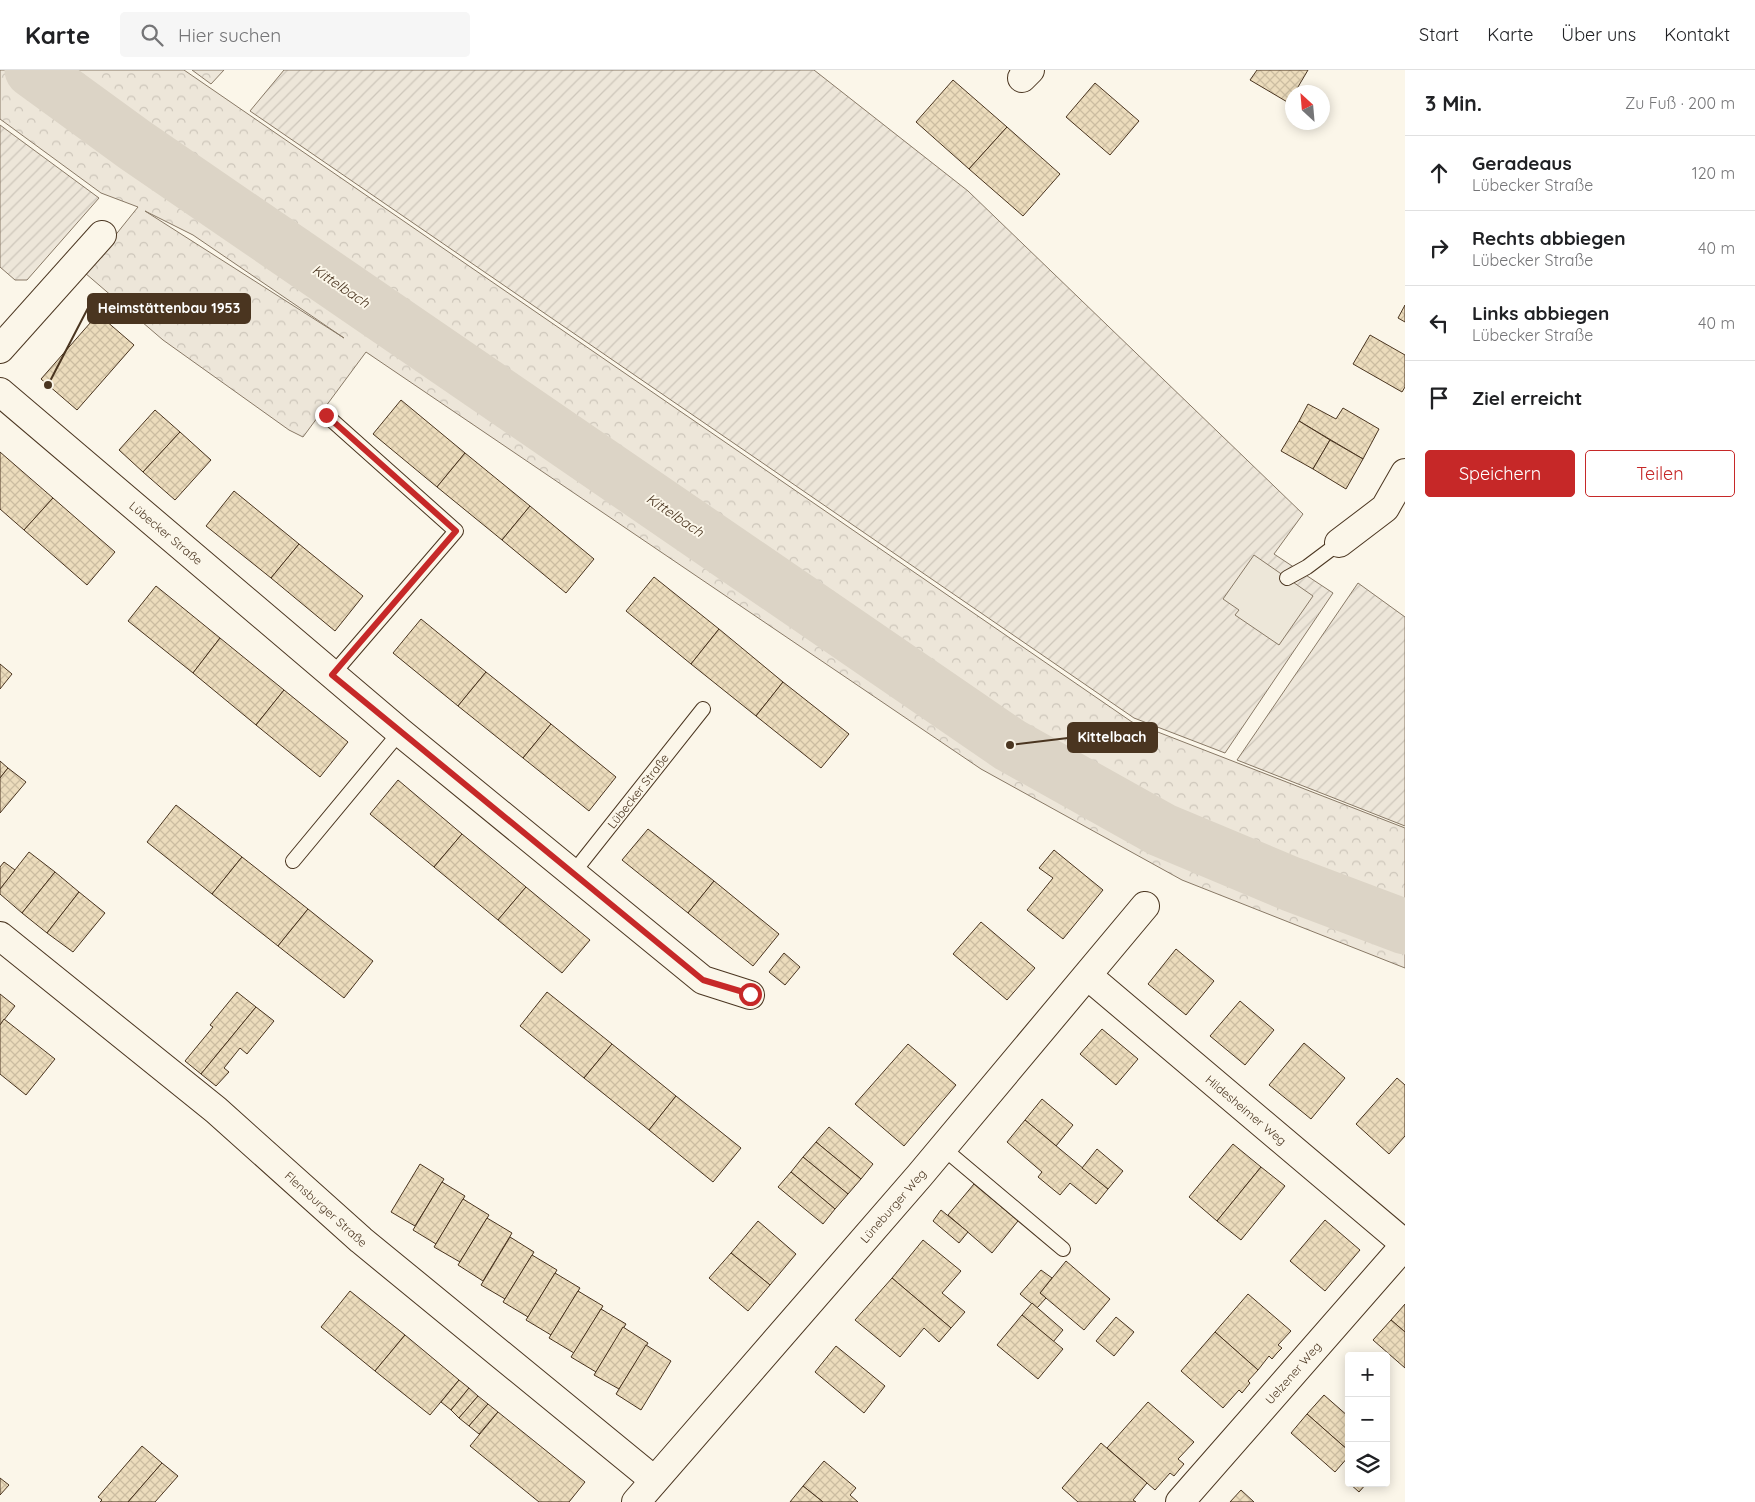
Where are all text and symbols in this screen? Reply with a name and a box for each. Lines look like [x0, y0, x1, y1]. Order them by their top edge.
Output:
search box [120, 12, 470, 57]
text: Karte [25, 20, 90, 50]
icon: search [138, 21, 166, 49]
text: Hier suchen [178, 23, 281, 47]
text: Start [1419, 23, 1459, 46]
text: Karte [1487, 23, 1533, 46]
text: Über uns [1561, 23, 1636, 46]
text: Kontakt [1664, 23, 1730, 46]
north arrow [1285, 85, 1330, 130]
text: 3 Min. [1425, 90, 1482, 116]
text: Zu Fuß · 200 m [1625, 93, 1735, 113]
text: Geradeaus [1472, 151, 1572, 175]
icon: ahead [1425, 159, 1453, 187]
text: 120 m [1692, 163, 1735, 183]
text: Lübecker Straße [1472, 175, 1593, 195]
text: Rechts abbiegen [1472, 226, 1625, 250]
icon: right [1425, 234, 1453, 262]
text: 40 m [1698, 238, 1735, 258]
text: Lübecker Straße [1472, 250, 1593, 270]
water label: Kittelbach [309, 260, 374, 312]
callout: Heimstättenbau 1953 [88, 294, 250, 323]
text: Heimstättenbau 1953 [98, 299, 240, 317]
text: Links abbiegen [1472, 301, 1609, 325]
icon: left [1425, 309, 1453, 337]
text: 40 m [1698, 313, 1735, 333]
text: Lübecker Straße [1472, 325, 1593, 345]
icon: arrive [1425, 384, 1453, 412]
text: Ziel erreicht [1472, 386, 1582, 410]
route end [315, 404, 338, 427]
button: Speichern [1425, 450, 1575, 497]
button: Teilen [1585, 450, 1735, 497]
water label: Kittelbach [643, 489, 708, 541]
street label: Lübecker Straße [126, 498, 206, 568]
callout: Kittelbach [1068, 723, 1157, 752]
text: Kittelbach [1078, 728, 1146, 746]
street label: Lübecker Straße [604, 750, 672, 831]
route start [739, 983, 762, 1006]
street label: Hildesheimer Weg [1203, 1072, 1289, 1148]
street label: Lüneburger Weg [857, 1166, 929, 1246]
street label: Flensburger Straße [282, 1168, 371, 1250]
street label: Uelzener Weg [1262, 1339, 1324, 1407]
map controls [1345, 1352, 1390, 1487]
button: + [1345, 1352, 1390, 1397]
button: − [1345, 1397, 1390, 1442]
button: layers [1345, 1442, 1390, 1487]

